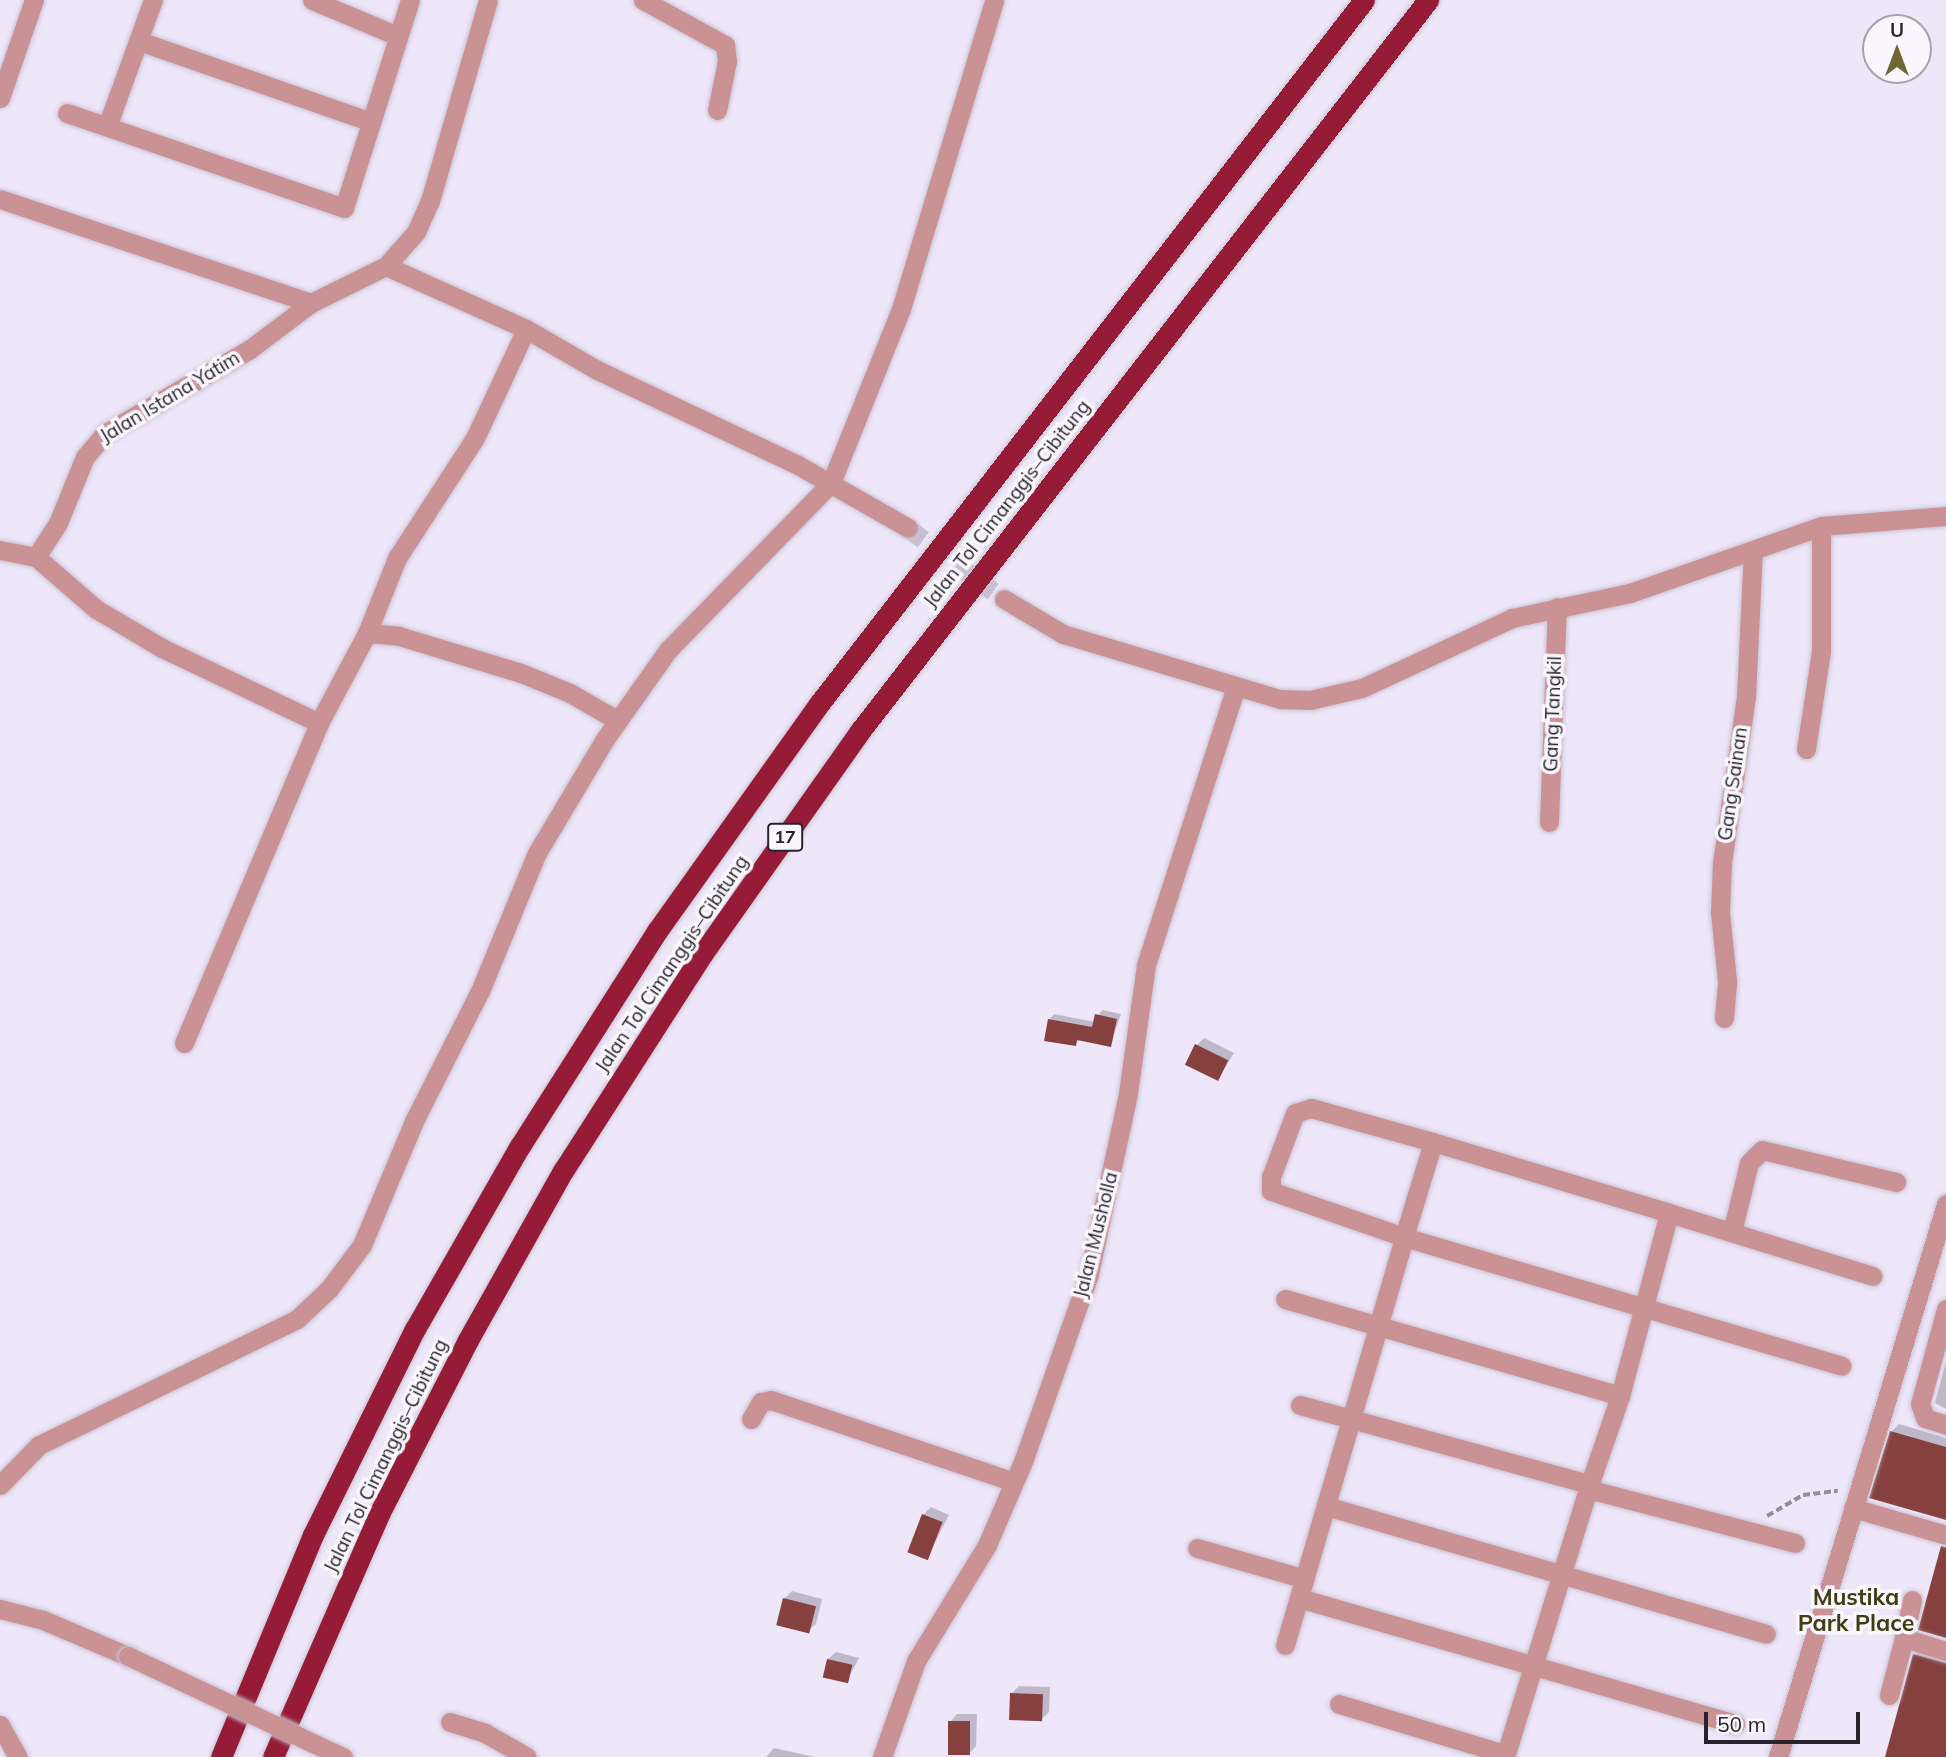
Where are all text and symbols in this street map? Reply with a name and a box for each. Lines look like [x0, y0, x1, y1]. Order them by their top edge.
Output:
north arrow [1862, 14, 1932, 84]
text: U [1890, 18, 1904, 42]
street label: Jalan Istana Yatim [96, 346, 244, 448]
street label: Jalan Tol Cimanggis–Cibitung [919, 396, 1095, 612]
street label: Gang Tangkil [1540, 656, 1566, 772]
street label: Gang Sainan [1714, 726, 1752, 842]
road number: 17 [766, 822, 804, 852]
street label: Jalan Tol Cimanggis–Cibitung [591, 851, 753, 1077]
street label: Jalan Musholla [1069, 1170, 1123, 1300]
street label: Jalan Tol Cimanggis–Cibitung [319, 1336, 453, 1576]
district label: Mustika Park Place [1798, 1583, 1914, 1637]
scale bar [1708, 1698, 1864, 1742]
text: 50 m [1717, 1711, 1766, 1737]

